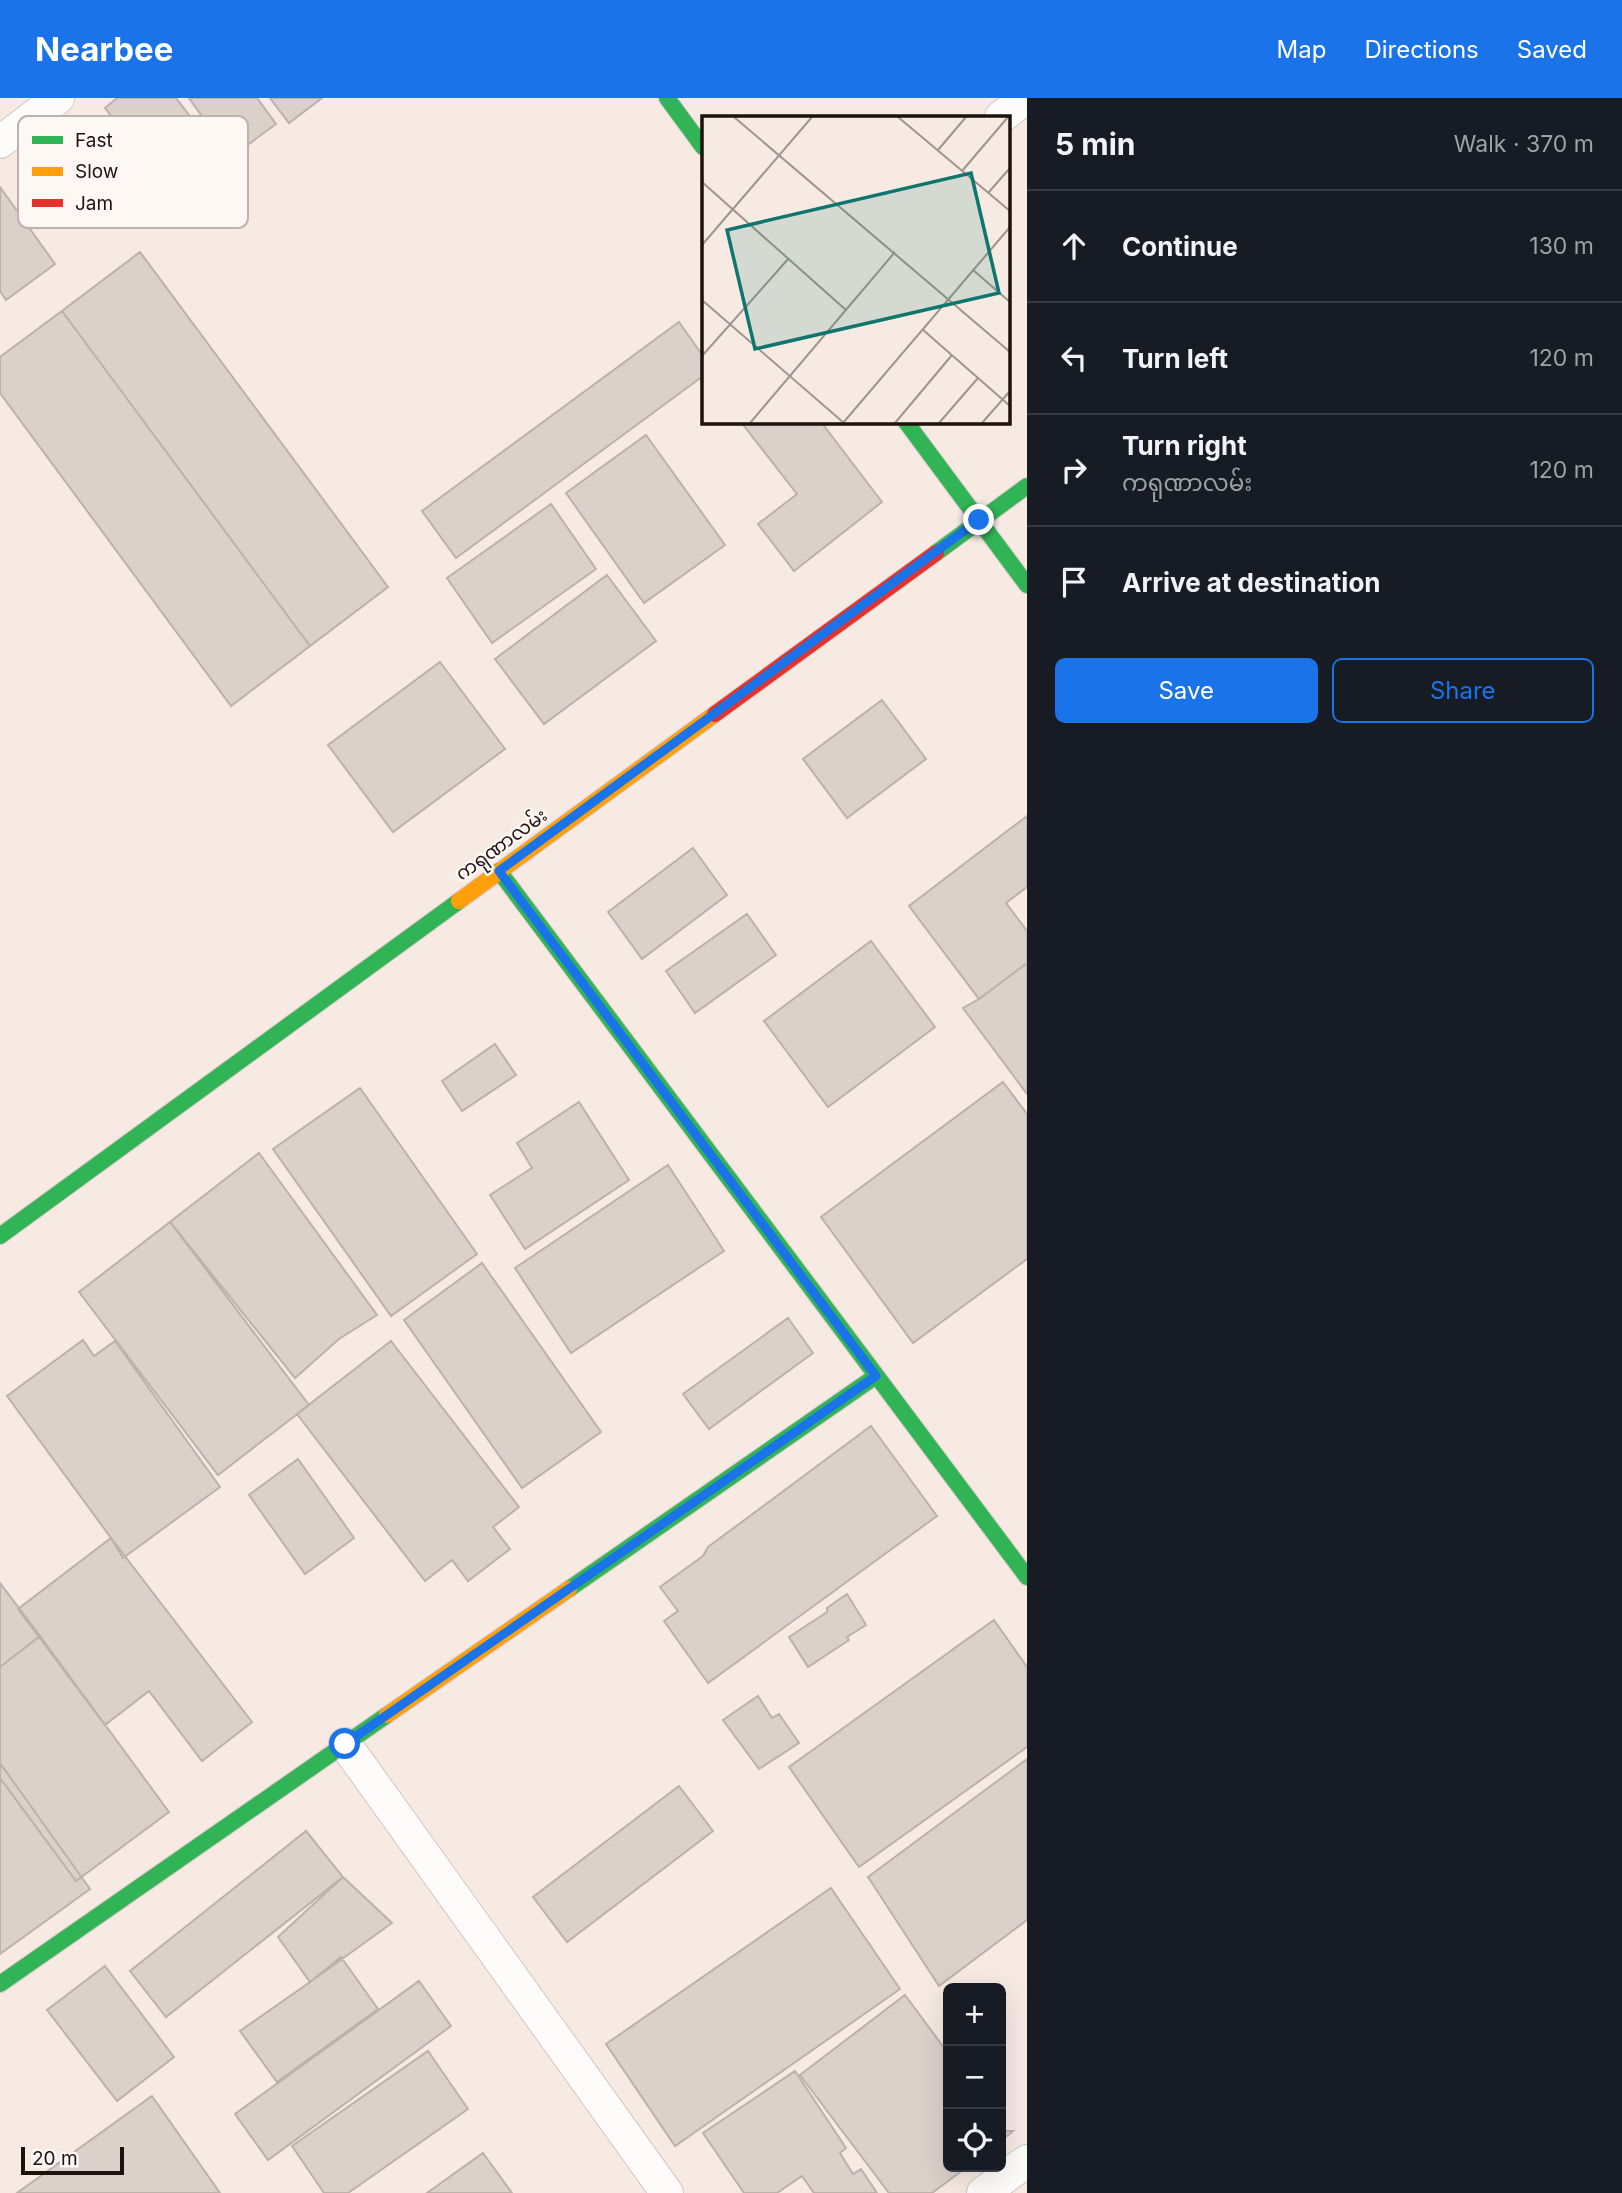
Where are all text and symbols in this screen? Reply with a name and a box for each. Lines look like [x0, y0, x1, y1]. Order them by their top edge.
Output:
text: Nearbee [35, 29, 173, 69]
text: Map [1277, 35, 1326, 64]
text: Directions [1364, 35, 1479, 64]
text: Saved [1517, 35, 1587, 64]
legend [18, 116, 248, 228]
inset map [702, 116, 1010, 424]
text: 5 min [1055, 126, 1135, 162]
text: Fast [75, 129, 113, 152]
text: Walk · 370 m [1454, 130, 1594, 158]
text: Slow [75, 160, 118, 183]
text: Jam [75, 192, 113, 215]
icon: ahead [1055, 227, 1093, 265]
text: Continue [1122, 231, 1238, 262]
text: 130 m [1529, 232, 1594, 260]
icon: left [1055, 339, 1093, 377]
text: Turn left [1122, 343, 1228, 374]
text: 120 m [1529, 344, 1594, 372]
text: Turn right [1122, 430, 1247, 461]
icon: right [1055, 451, 1093, 489]
text: 120 m [1529, 456, 1594, 484]
text: ကရုဏာလမ်း [1122, 469, 1252, 497]
route end [963, 504, 994, 535]
icon: arrive [1055, 563, 1093, 601]
text: Arrive at destination [1122, 567, 1381, 598]
button: Save [1055, 658, 1318, 723]
button: Share [1332, 658, 1594, 723]
street label: ကရုဏာလမ်း [449, 801, 555, 889]
route start [329, 1728, 360, 1759]
map controls [943, 1983, 1006, 2172]
button: + [943, 1983, 1006, 2046]
button: − [943, 2046, 1006, 2109]
button: locate [943, 2109, 1006, 2172]
scale bar [21, 2144, 124, 2176]
text: 20 m [32, 2147, 78, 2170]

